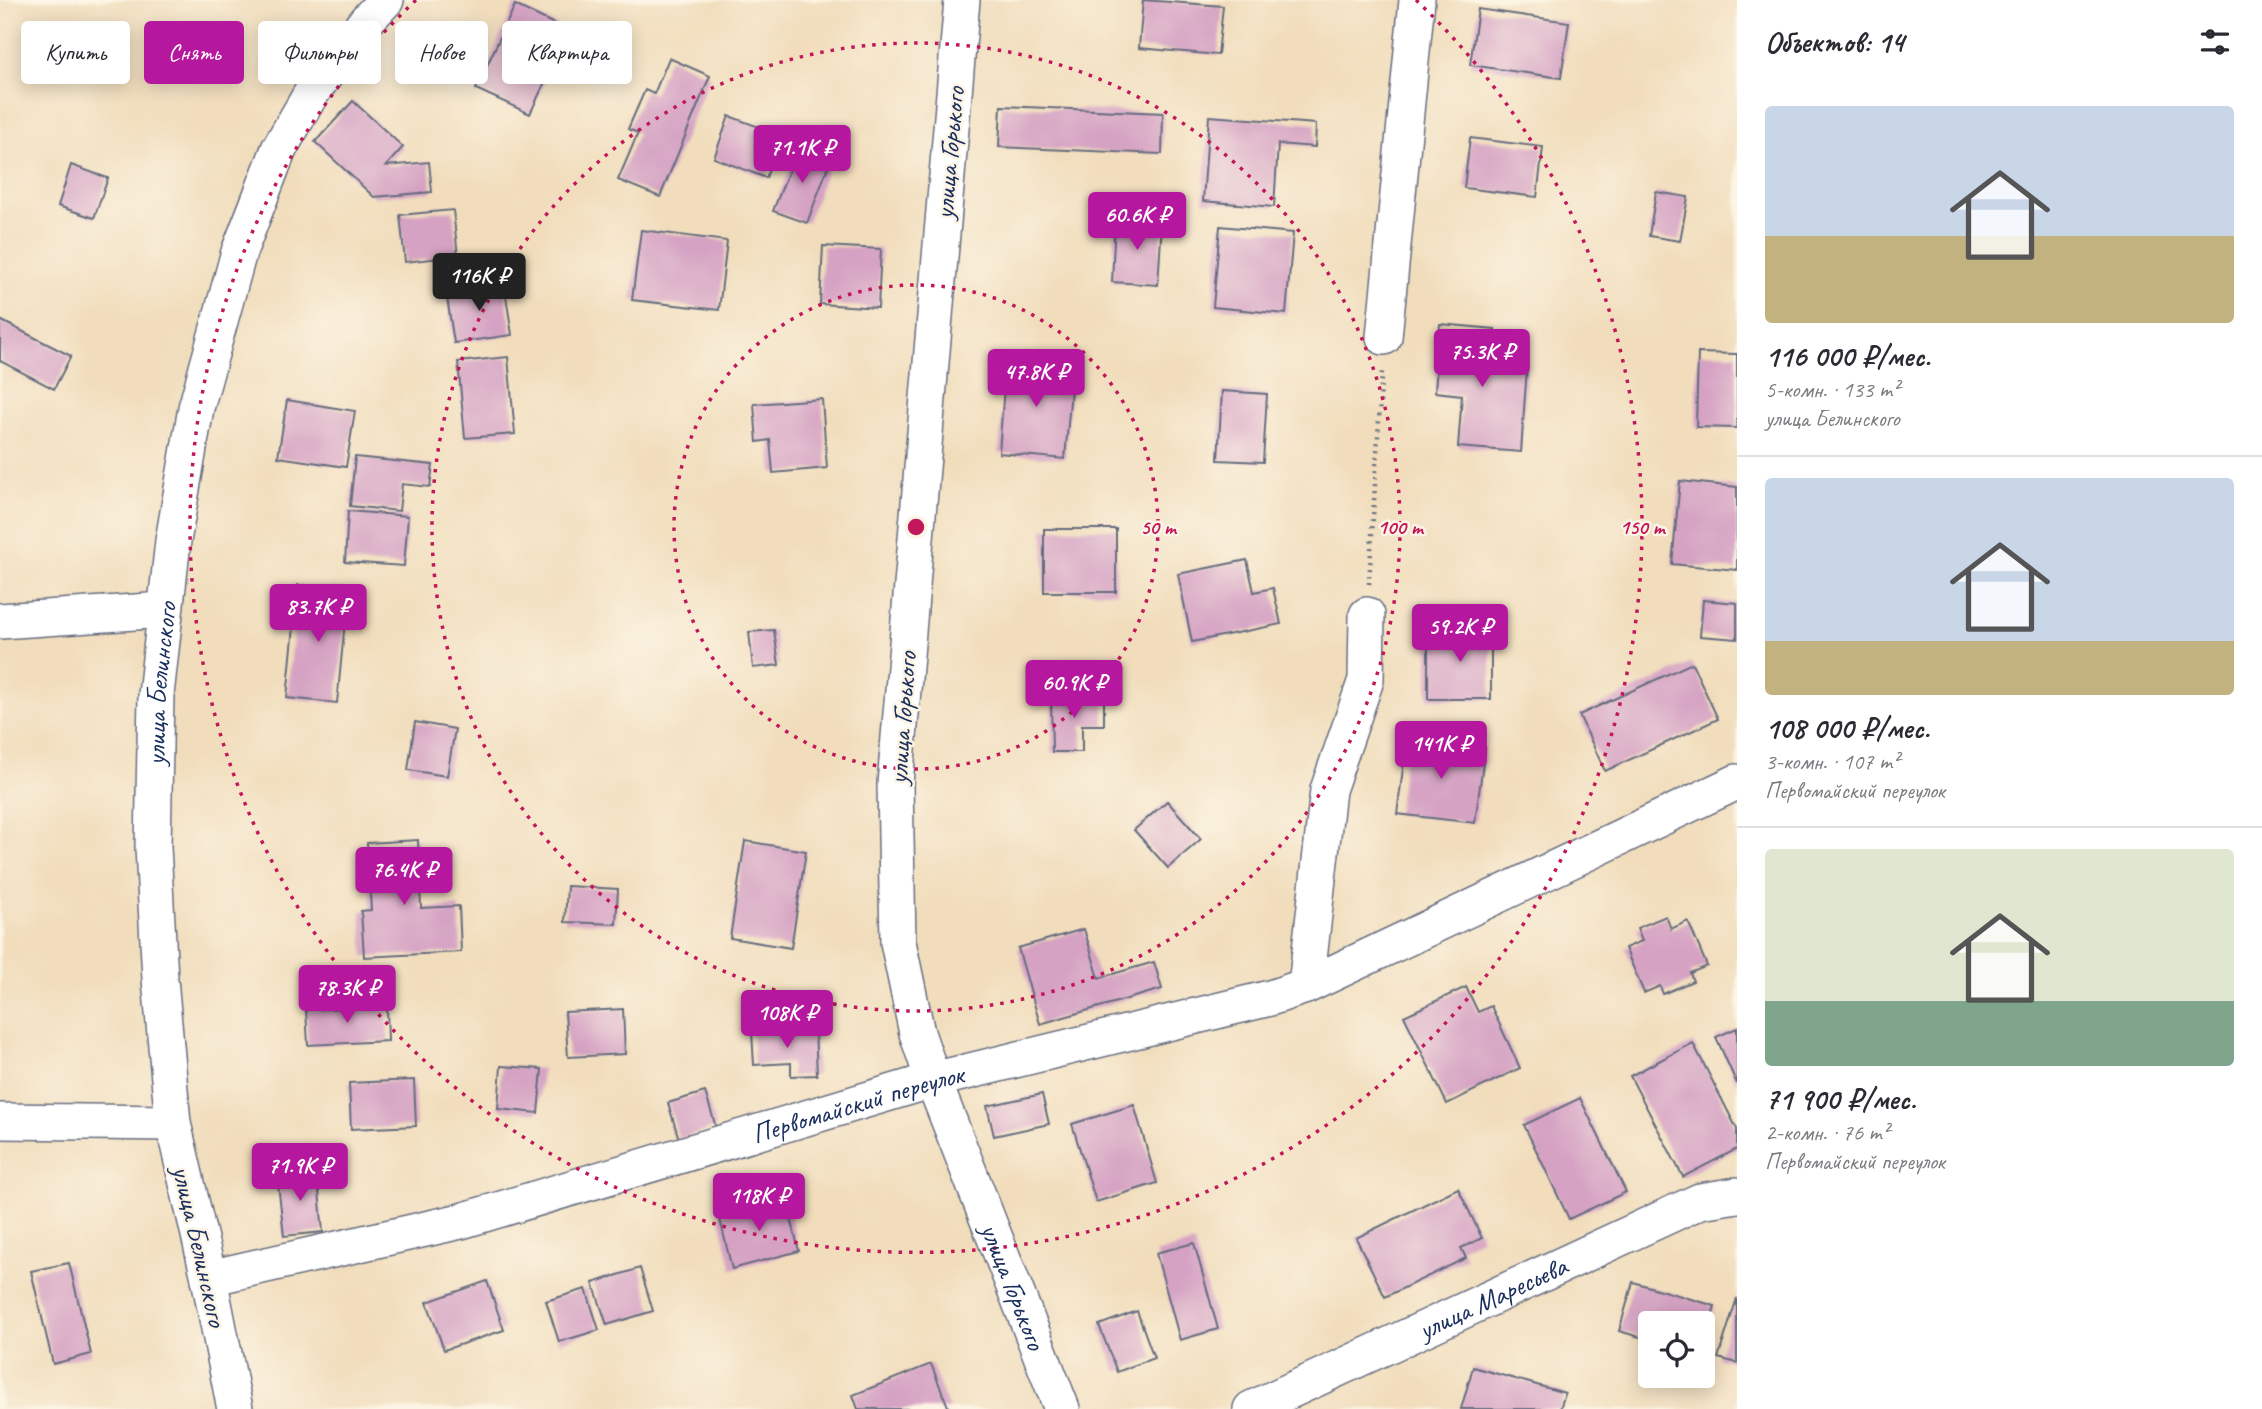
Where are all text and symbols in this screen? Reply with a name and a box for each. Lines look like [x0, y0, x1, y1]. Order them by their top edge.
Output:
chip: Купить [21, 21, 130, 84]
chip: Снять [144, 21, 244, 84]
chip: Фильтры [258, 21, 381, 84]
chip: Новое [395, 21, 488, 84]
chip: Квартира [502, 21, 632, 84]
text: Объектов: 14 [1765, 23, 1904, 61]
icon: filters [2196, 23, 2234, 61]
street label: улица Горького [926, 83, 972, 223]
pin: 71.1K ₽ [737, 125, 867, 185]
text: 71.1K ₽ [770, 133, 834, 162]
icon: home [1937, 152, 2063, 278]
pin: 60.6K ₽ [1072, 192, 1202, 252]
text: 60.6K ₽ [1104, 200, 1170, 229]
pin: 116K ₽ [422, 254, 536, 313]
text: 116K ₽ [449, 261, 509, 290]
pin: 75.3K ₽ [1417, 330, 1547, 389]
text: 75.3K ₽ [1450, 337, 1514, 366]
text: 116 000 ₽/мес. [1765, 337, 1930, 375]
pin: 47.8K ₽ [971, 350, 1101, 409]
text: 47.8K ₽ [1004, 357, 1068, 386]
text: 5-комн. · 133 m² [1765, 375, 1899, 404]
text: улица Белинского [1765, 404, 1900, 433]
text: 50 m [1140, 514, 1178, 540]
text: 100 m [1377, 514, 1425, 540]
text: 150 m [1619, 514, 1667, 540]
centre of rings [904, 515, 928, 539]
icon: home [1937, 524, 2063, 650]
pin: 83.7K ₽ [253, 584, 383, 644]
text: 83.7K ₽ [286, 592, 350, 621]
street label: улица Белинского [137, 598, 184, 768]
pin: 59.2K ₽ [1395, 604, 1525, 664]
text: 59.2K ₽ [1428, 612, 1492, 641]
street label: улица Горького [880, 648, 924, 787]
pin: 60.9K ₽ [1009, 660, 1139, 720]
text: 60.9K ₽ [1042, 668, 1106, 697]
text: 108 000 ₽/мес. [1765, 709, 1930, 747]
pin: 141K ₽ [1384, 722, 1498, 781]
text: 141K ₽ [1411, 729, 1471, 758]
text: 3-комн. · 107 m² [1765, 747, 1899, 776]
text: Первомайский переулок [1765, 776, 1945, 805]
pin: 76.4K ₽ [339, 848, 469, 907]
text: 76.4K ₽ [371, 855, 437, 884]
icon: home [1937, 895, 2063, 1021]
pin: 78.3K ₽ [282, 965, 412, 1025]
text: 78.3K ₽ [315, 973, 379, 1002]
pin: 108K ₽ [730, 990, 844, 1050]
text: 108K ₽ [757, 998, 817, 1027]
street label: Первомайский переулок [747, 1055, 969, 1151]
text: 71 900 ₽/мес. [1765, 1080, 1916, 1118]
text: 2-комн. · 76 m² [1765, 1118, 1889, 1147]
pin: 71.9K ₽ [235, 1144, 365, 1203]
text: Первомайский переулок [1765, 1147, 1945, 1176]
text: 71.9K ₽ [268, 1151, 332, 1180]
street label: улица Белинского [164, 1160, 236, 1332]
pin: 118K ₽ [702, 1174, 816, 1233]
text: 118K ₽ [729, 1181, 789, 1210]
street label: улица Горького [973, 1216, 1055, 1356]
street label: улица Маресьева [1411, 1247, 1574, 1348]
map controls [1638, 1311, 1715, 1388]
button: locate [1638, 1311, 1715, 1388]

